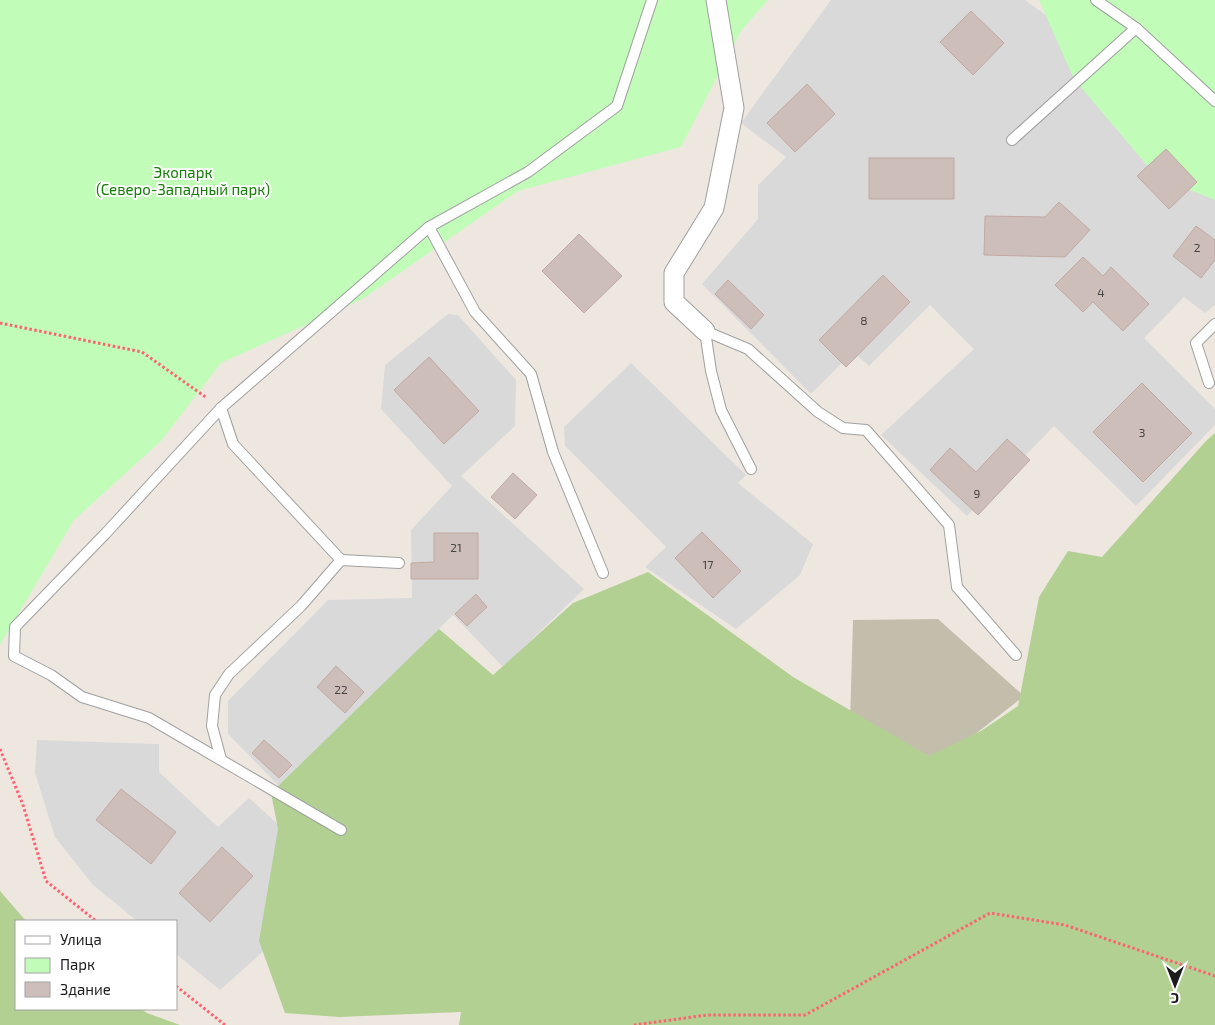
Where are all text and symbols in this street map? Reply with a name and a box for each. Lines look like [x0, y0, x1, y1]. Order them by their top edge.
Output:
park label: Экопарк (Северо-Западный парк) [96, 163, 270, 198]
house number: 2 [1194, 240, 1201, 254]
house number: 4 [1097, 285, 1105, 299]
house number: 8 [860, 313, 868, 327]
house number: 3 [1139, 425, 1145, 439]
house number: 9 [974, 486, 981, 500]
house number: 21 [450, 540, 462, 554]
house number: 17 [703, 557, 713, 571]
house number: 22 [334, 682, 348, 696]
legend [15, 920, 178, 1010]
text: Улица [60, 930, 102, 948]
text: Парк [60, 955, 95, 973]
north arrow [1150, 960, 1200, 1010]
text: Здание [60, 980, 111, 998]
text: С [1171, 990, 1179, 1007]

